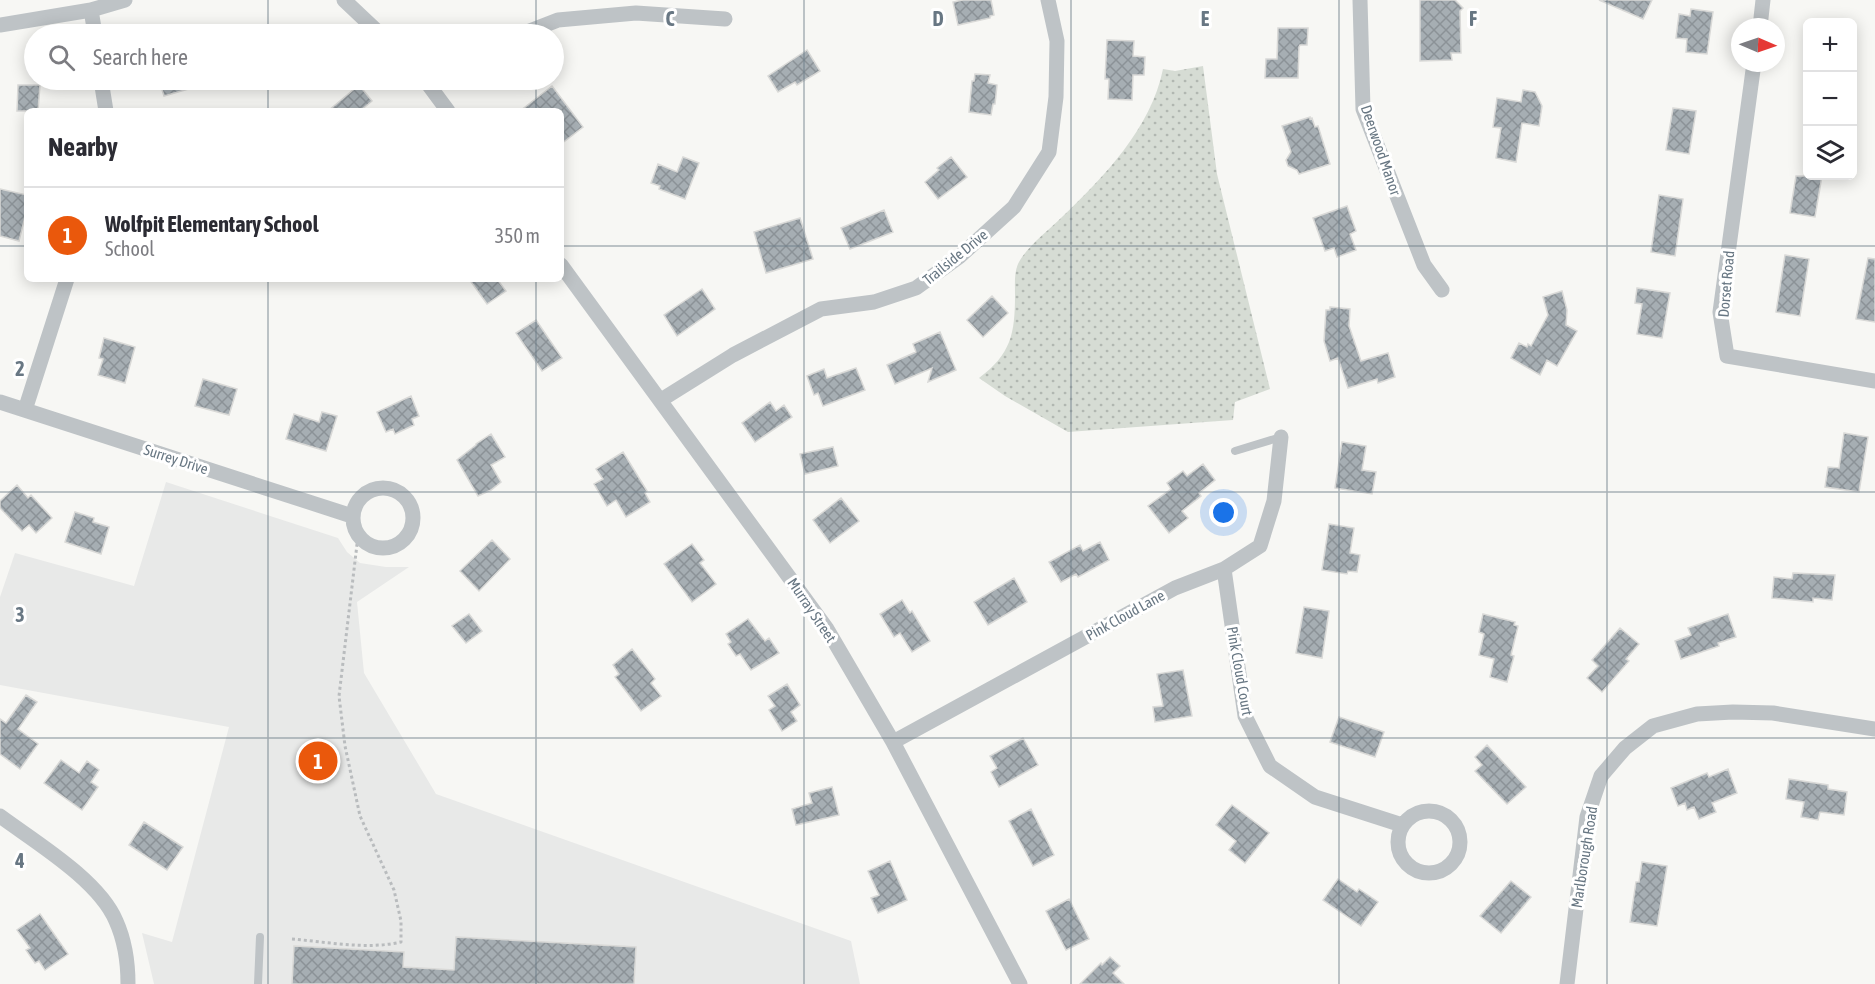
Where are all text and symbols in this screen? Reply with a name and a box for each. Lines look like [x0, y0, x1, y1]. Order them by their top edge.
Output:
text: C [666, 7, 675, 30]
text: D [932, 7, 944, 30]
text: E [1201, 7, 1210, 30]
text: F [1469, 7, 1477, 30]
north arrow [1731, 18, 1785, 72]
map controls [1803, 18, 1857, 180]
button: + [1803, 18, 1857, 72]
search box [24, 24, 564, 90]
icon: search [45, 41, 78, 74]
text: Search here [93, 44, 188, 70]
button: − [1803, 72, 1857, 126]
street label: Deerwood Manor [1358, 103, 1405, 198]
button: layers [1803, 126, 1857, 180]
text: Nearby [48, 132, 118, 162]
text: Wolfpit Elementary School [105, 211, 319, 237]
text: 1 [63, 224, 72, 247]
text: 350 m [495, 224, 540, 247]
street label: Trailside Drive [919, 226, 991, 288]
text: School [105, 237, 155, 260]
street label: Dorset Road [1715, 250, 1737, 318]
text: 2 [15, 357, 25, 380]
street label: Surrey Drive [142, 441, 210, 477]
your location [1209, 498, 1238, 527]
street label: Murray Street [784, 575, 840, 645]
street label: Pink Cloud Lane [1083, 586, 1167, 644]
text: 3 [15, 603, 25, 626]
street label: Pink Cloud Court [1224, 625, 1256, 717]
pin: 1 [298, 738, 338, 783]
street label: Marlborough Road [1568, 805, 1600, 909]
text: 4 [14, 849, 25, 872]

